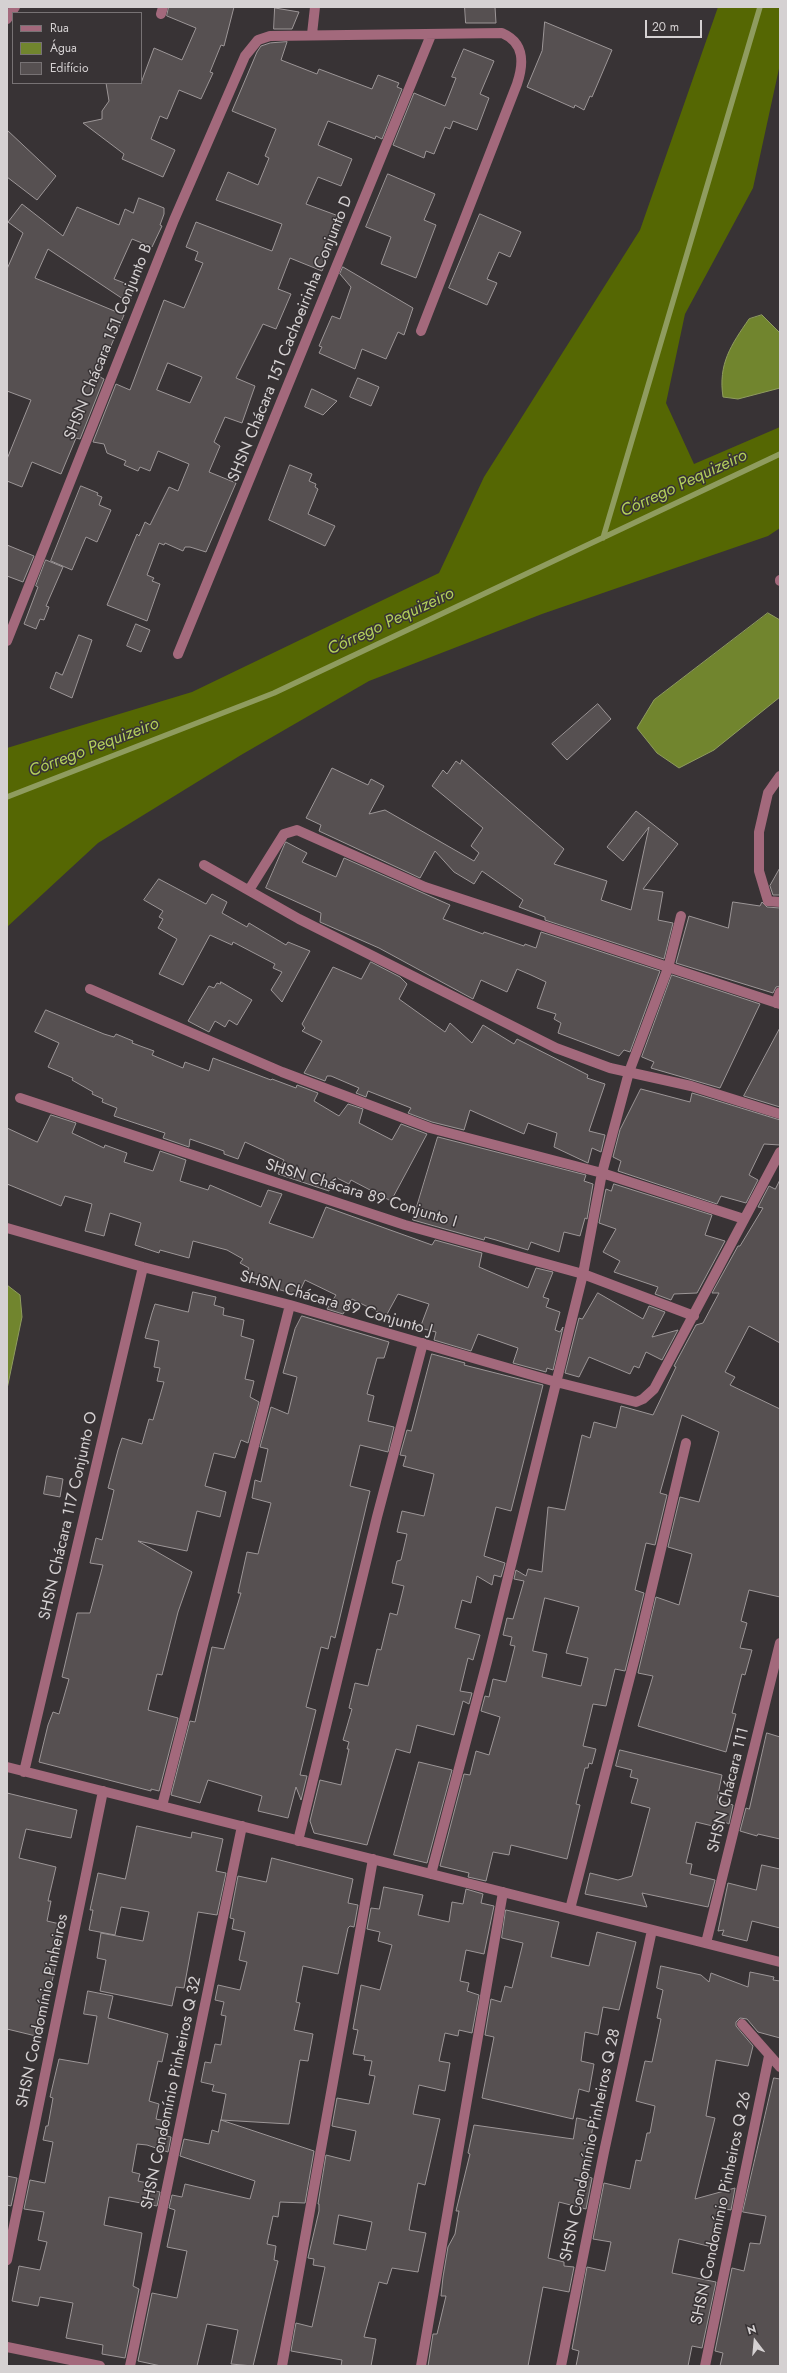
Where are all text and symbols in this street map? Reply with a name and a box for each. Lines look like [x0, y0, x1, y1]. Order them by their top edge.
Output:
legend [12, 12, 142, 84]
scale bar [647, 12, 704, 38]
text: 20 m [652, 18, 679, 36]
text: Rua [50, 19, 69, 37]
text: Água [50, 39, 77, 57]
text: Edifício [50, 59, 89, 77]
street label: SHSN Chácara 151 Cachoeirinha Conjunto D [225, 193, 357, 485]
street label: SHSN Chácara 151 Conjunto B [61, 241, 157, 443]
water label: Córrego Pequizeiro [617, 446, 751, 522]
water label: Córrego Pequizeiro [324, 584, 458, 660]
water label: Córrego Pequizeiro [26, 714, 162, 782]
street label: SHSN Chácara 89 Conjunto I [263, 1156, 459, 1232]
street label: SHSN Chácara 89 Conjunto J [237, 1267, 435, 1341]
street label: SHSN Chácara 117 Conjunto O [36, 1410, 102, 1622]
street label: SHSN Chácara 111 [704, 1725, 754, 1855]
street label: SHSN Condomínio Pinheiros [13, 1912, 73, 2110]
street label: SHSN Condomínio Pinheiros Q 32 [138, 1975, 206, 2211]
street label: SHSN Condomínio Pinheiros Q 28 [557, 2027, 625, 2263]
street label: SHSN Condomínio Pinheiros Q 26 [688, 2090, 756, 2326]
north arrow [735, 2321, 775, 2361]
text: N [745, 2321, 758, 2338]

